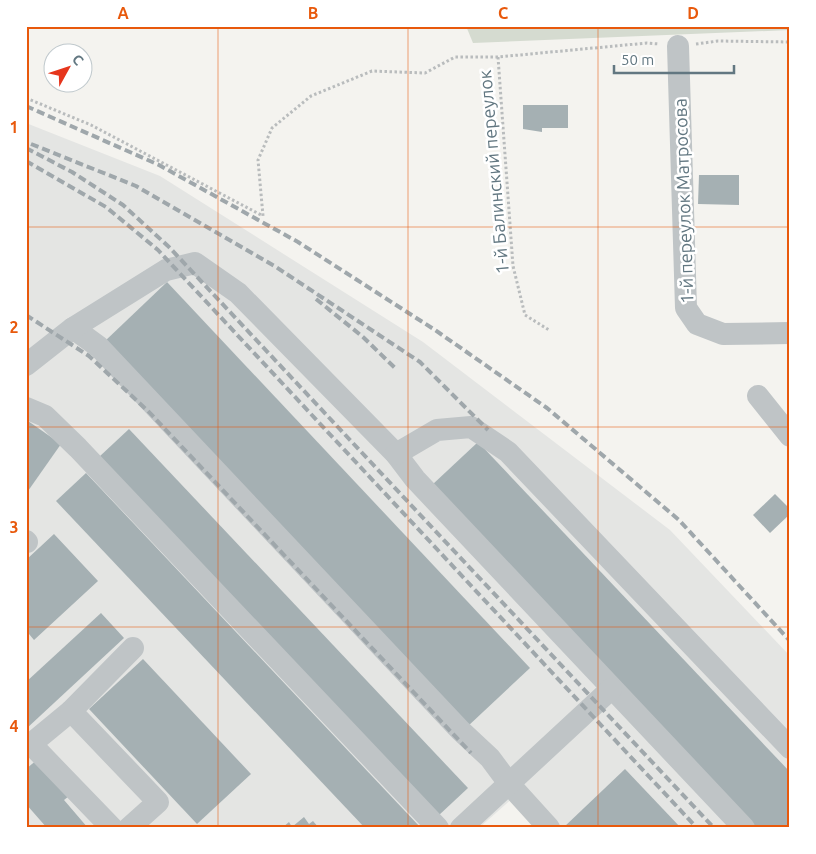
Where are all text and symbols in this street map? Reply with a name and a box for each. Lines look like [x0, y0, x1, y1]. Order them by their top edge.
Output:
text: A [117, 4, 129, 22]
text: B [308, 4, 318, 22]
text: C [498, 4, 508, 22]
text: D [687, 4, 699, 22]
north arrow [42, 42, 92, 92]
scale bar [614, 42, 734, 74]
text: С [69, 51, 87, 68]
text: 50 m [621, 51, 654, 68]
street label: 1-й Балинский переулок [474, 69, 512, 275]
street label: 1-й переулок Матросова [669, 98, 697, 304]
text: 1 [9, 118, 19, 136]
text: 2 [9, 318, 19, 336]
text: 3 [9, 518, 19, 536]
text: 4 [9, 717, 19, 735]

